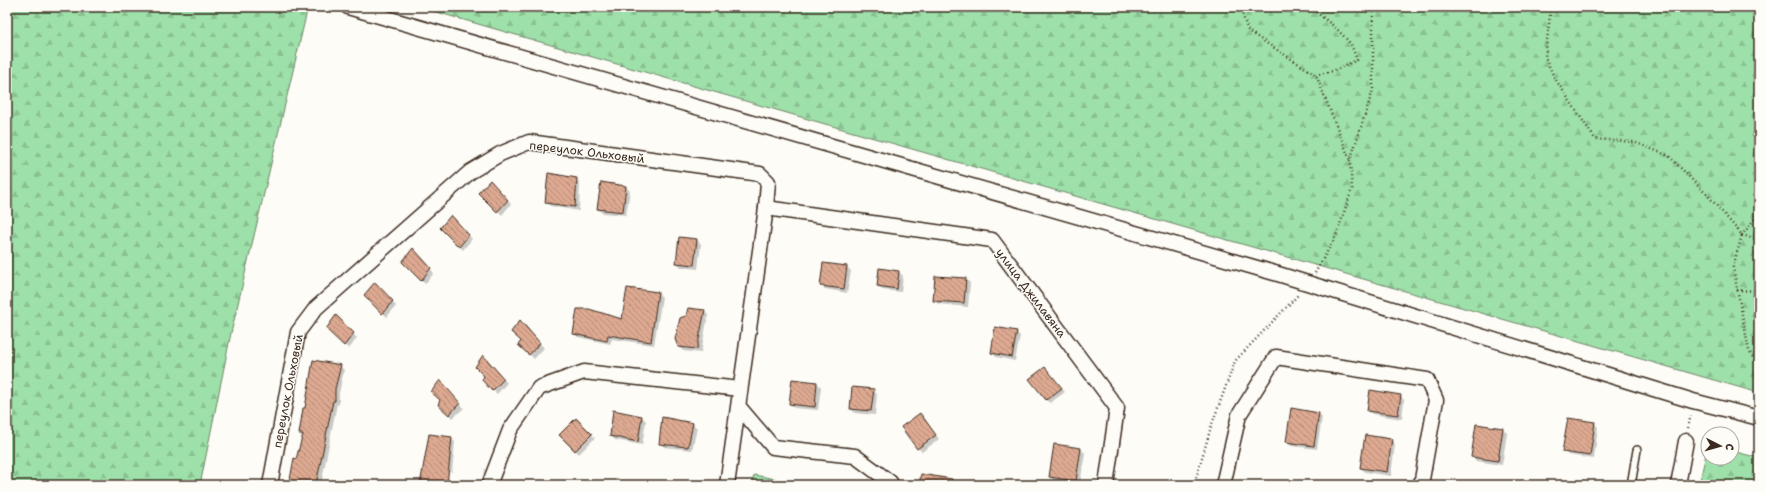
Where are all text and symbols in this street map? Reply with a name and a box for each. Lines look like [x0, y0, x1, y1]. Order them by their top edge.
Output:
street label: переулок Ольховый [529, 137, 646, 167]
street label: улица Джилавяна [992, 245, 1070, 341]
street label: переулок Ольховый [269, 333, 307, 449]
north arrow [1700, 426, 1740, 466]
text: С [1722, 443, 1737, 451]

